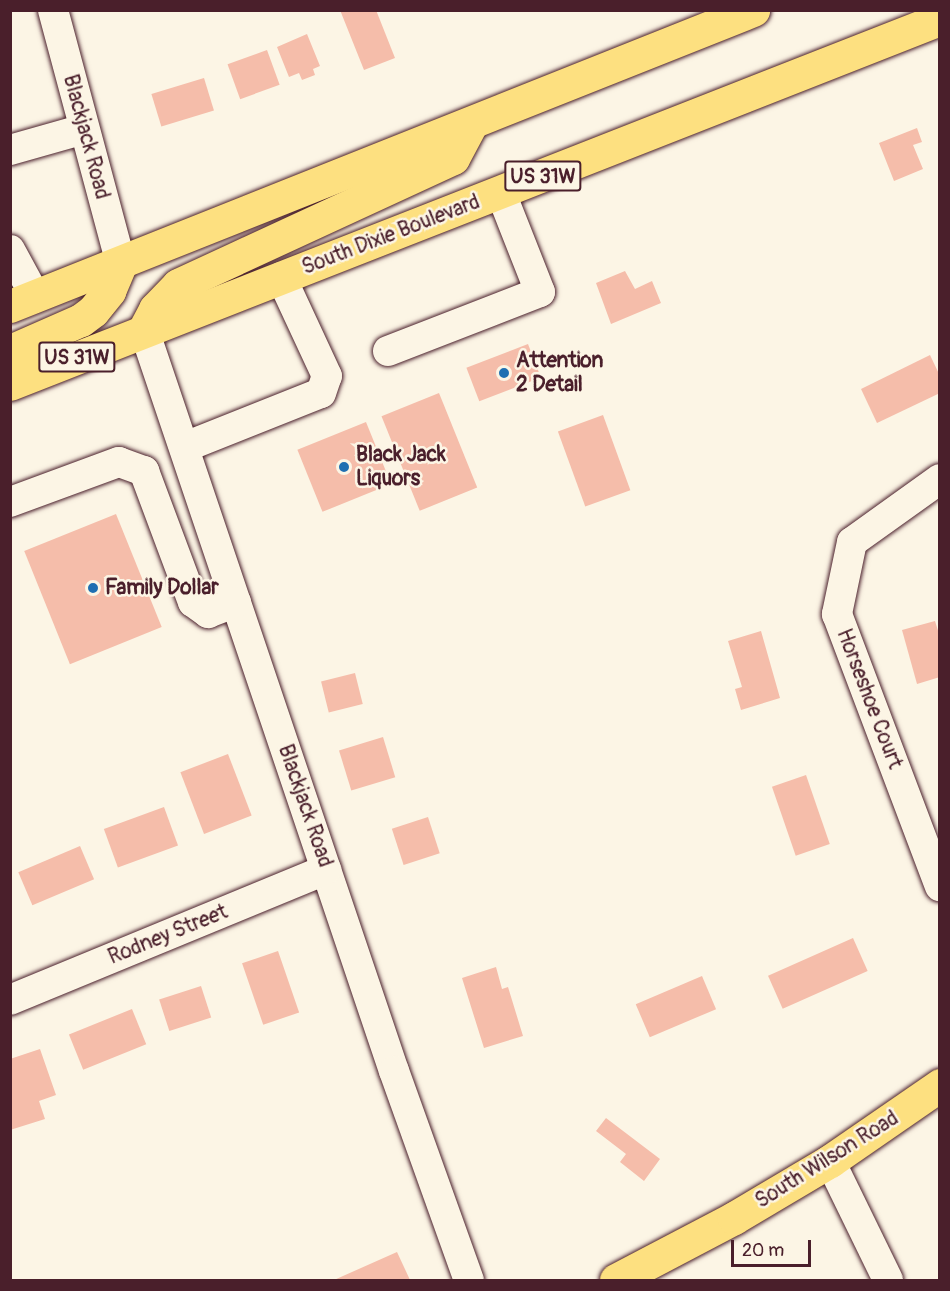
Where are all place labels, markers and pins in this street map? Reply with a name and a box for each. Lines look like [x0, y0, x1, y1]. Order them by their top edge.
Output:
place label: Attention 2 Detail [516, 348, 603, 398]
marker: Attention 2 Detail [497, 366, 511, 380]
place label: Black Jack Liquors [356, 442, 446, 492]
marker: Black Jack Liquors [337, 460, 351, 474]
place label: Family Dollar [105, 575, 219, 601]
marker: Family Dollar [86, 581, 100, 595]

